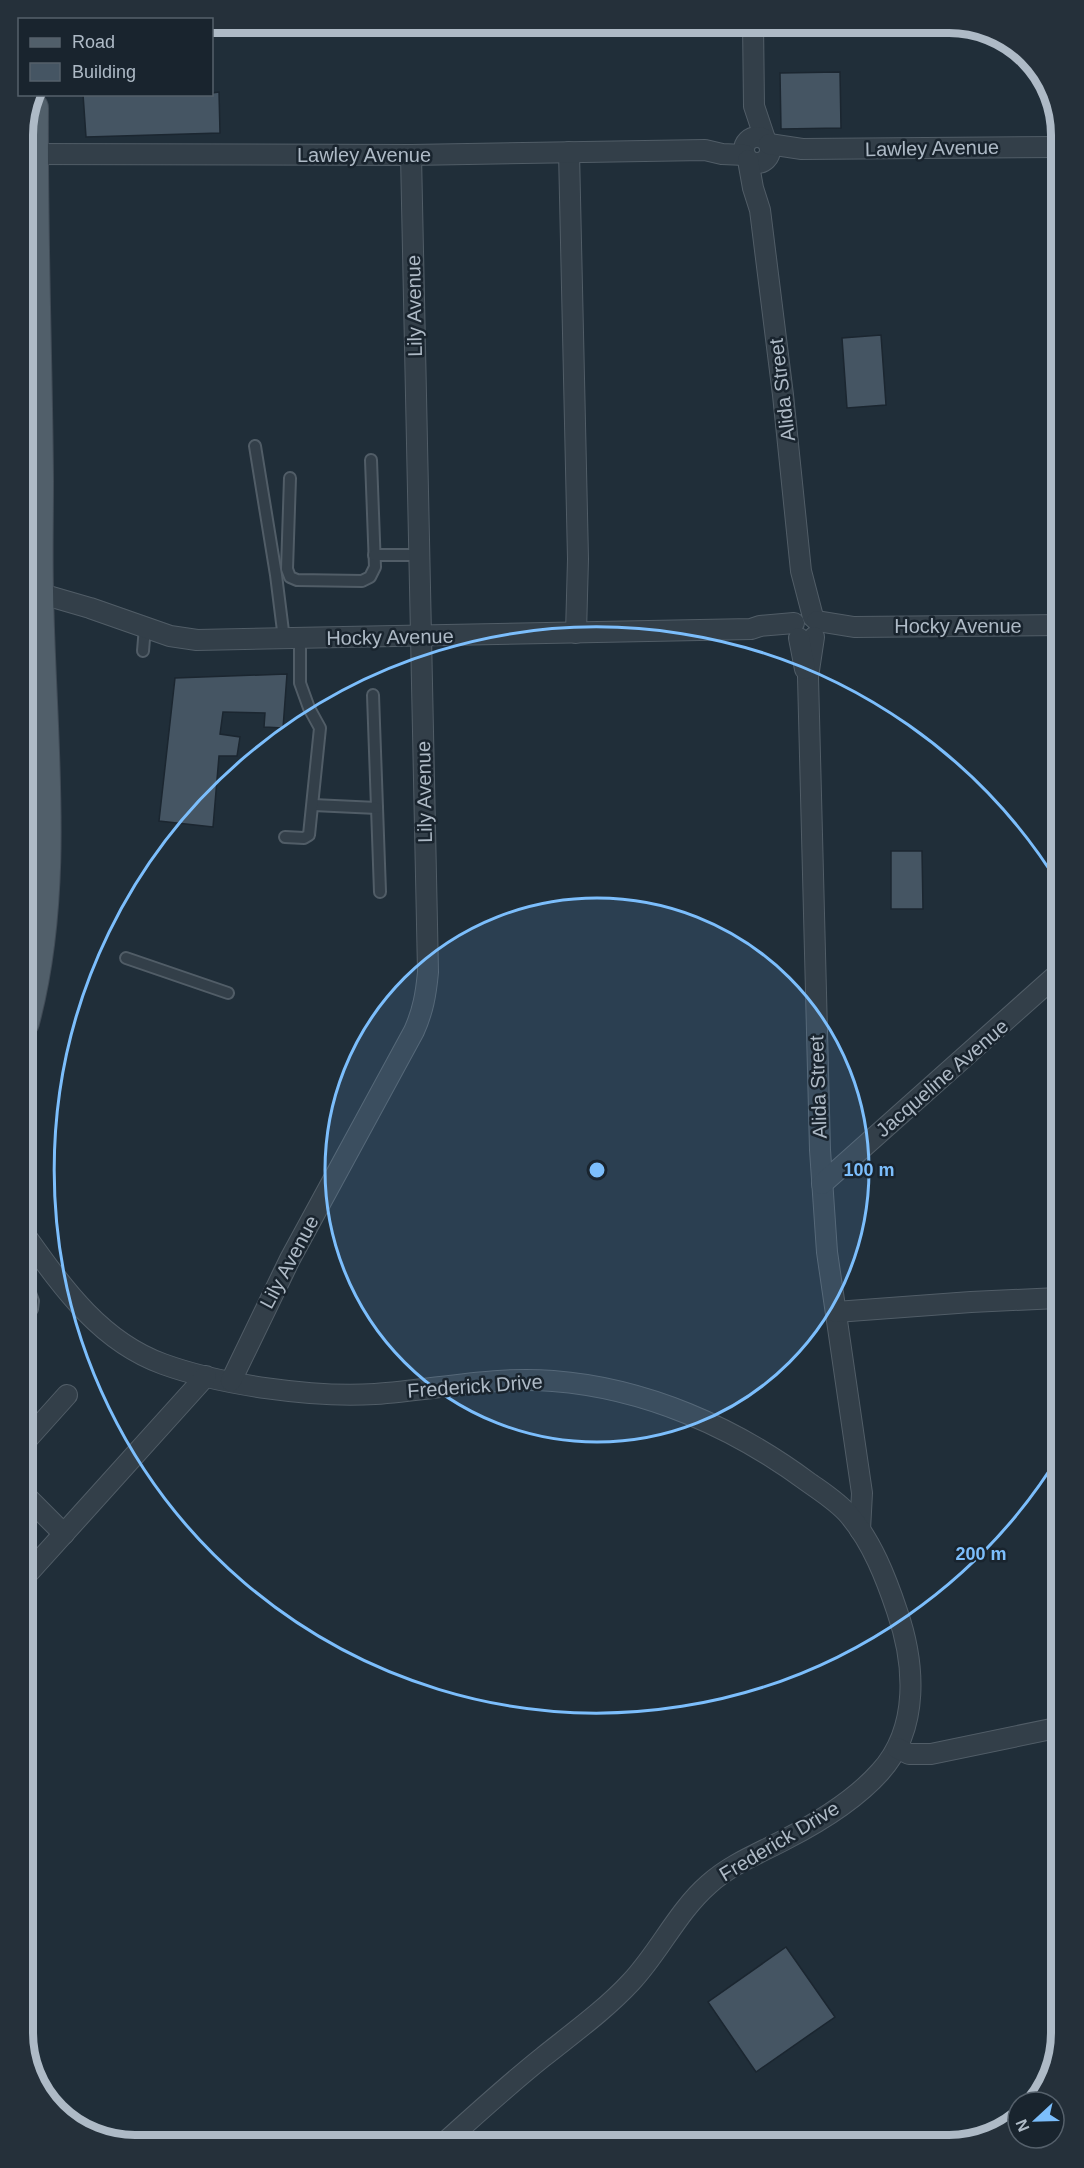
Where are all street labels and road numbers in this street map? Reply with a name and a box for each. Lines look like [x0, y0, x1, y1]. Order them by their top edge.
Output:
street label: Lawley Avenue [865, 136, 999, 160]
street label: Lawley Avenue [297, 144, 431, 166]
street label: Lily Avenue [402, 255, 426, 357]
street label: Alida Street [765, 337, 799, 443]
street label: Hocky Avenue [894, 615, 1022, 637]
street label: Hocky Avenue [326, 625, 454, 649]
street label: Lily Avenue [412, 741, 436, 843]
street label: Jacqueline Avenue [872, 1015, 1012, 1141]
street label: Alida Street [805, 1035, 831, 1139]
street label: Lily Avenue [255, 1212, 323, 1312]
street label: Frederick Drive [407, 1370, 543, 1402]
street label: Frederick Drive [715, 1797, 843, 1885]

